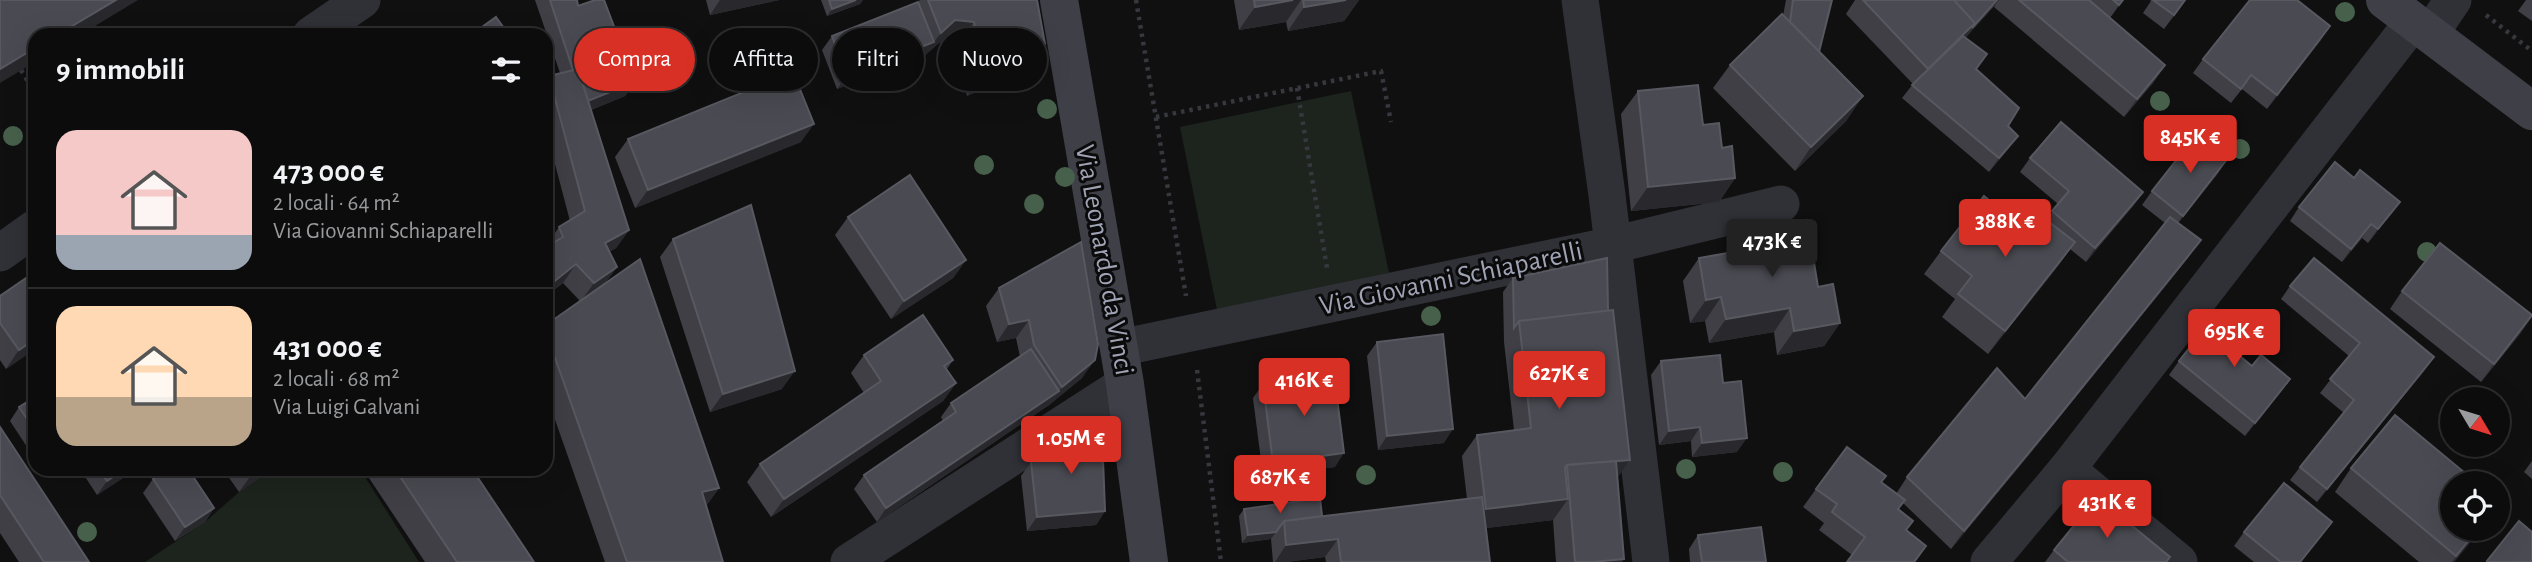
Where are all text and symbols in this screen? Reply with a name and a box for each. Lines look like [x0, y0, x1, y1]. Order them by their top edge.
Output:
chip: Compra [574, 28, 695, 91]
chip: Affitta [709, 28, 818, 91]
chip: Filtri [832, 28, 924, 91]
chip: Nuovo [938, 28, 1047, 91]
icon: filters [487, 51, 525, 89]
text: 9 immobili [56, 55, 185, 85]
pin: 845K € [2133, 116, 2247, 175]
text: 845K € [2160, 126, 2220, 149]
street label: Via Leonardo da Vinci [1070, 143, 1138, 377]
text: 473 000 € [273, 157, 384, 187]
icon: home [112, 158, 196, 242]
text: 2 locali · 64 m² [273, 192, 400, 215]
pin: 388K € [1948, 200, 2062, 259]
text: 388K € [1975, 210, 2035, 233]
pin: 473K € [1715, 219, 1829, 279]
text: Via Giovanni Schiaparelli [273, 220, 493, 243]
text: 473K € [1742, 230, 1802, 253]
street label: Via Giovanni Schiaparelli [1317, 237, 1585, 321]
pin: 695K € [2177, 310, 2291, 369]
text: 695K € [2204, 320, 2264, 343]
text: 431 000 € [273, 333, 382, 363]
icon: home [112, 334, 196, 418]
pin: 627K € [1502, 352, 1616, 411]
pin: 416K € [1247, 358, 1361, 418]
text: 627K € [1529, 362, 1589, 385]
text: 2 locali · 68 m² [273, 368, 400, 391]
text: 416K € [1275, 369, 1333, 392]
north arrow [2440, 387, 2510, 457]
map controls [2440, 387, 2510, 541]
text: Via Luigi Galvani [273, 396, 420, 419]
pin: 1.05M € [1006, 416, 1136, 476]
text: 1.05M € [1037, 427, 1105, 450]
pin: 687K € [1223, 456, 1337, 515]
text: 687K € [1250, 466, 1310, 489]
button: locate [2440, 471, 2510, 541]
pin: 431K € [2050, 480, 2164, 540]
text: 431K € [2078, 491, 2136, 514]

